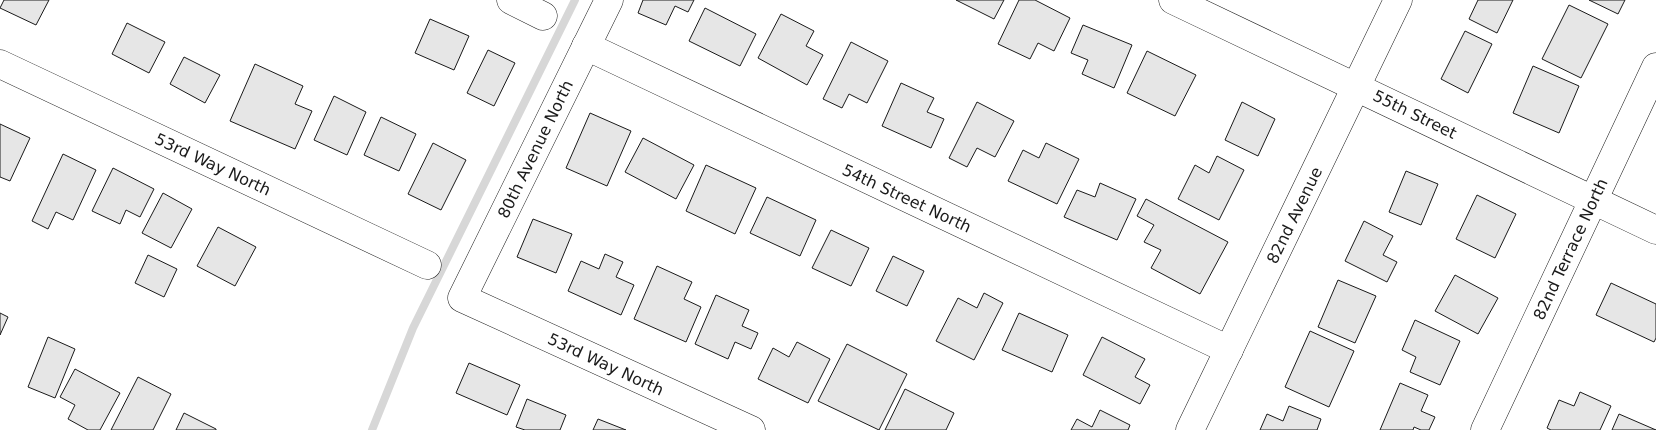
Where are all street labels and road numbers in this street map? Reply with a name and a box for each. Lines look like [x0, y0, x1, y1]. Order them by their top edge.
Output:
street label: 80th Avenue North [494, 77, 577, 221]
street label: 55th Street [1370, 86, 1460, 143]
street label: 53rd Way North [152, 129, 274, 200]
street label: 54th Street North [839, 160, 974, 237]
street label: 82nd Avenue [1263, 164, 1326, 267]
street label: 82nd Terrace North [1529, 176, 1612, 323]
street label: 53rd Way North [545, 329, 667, 400]

